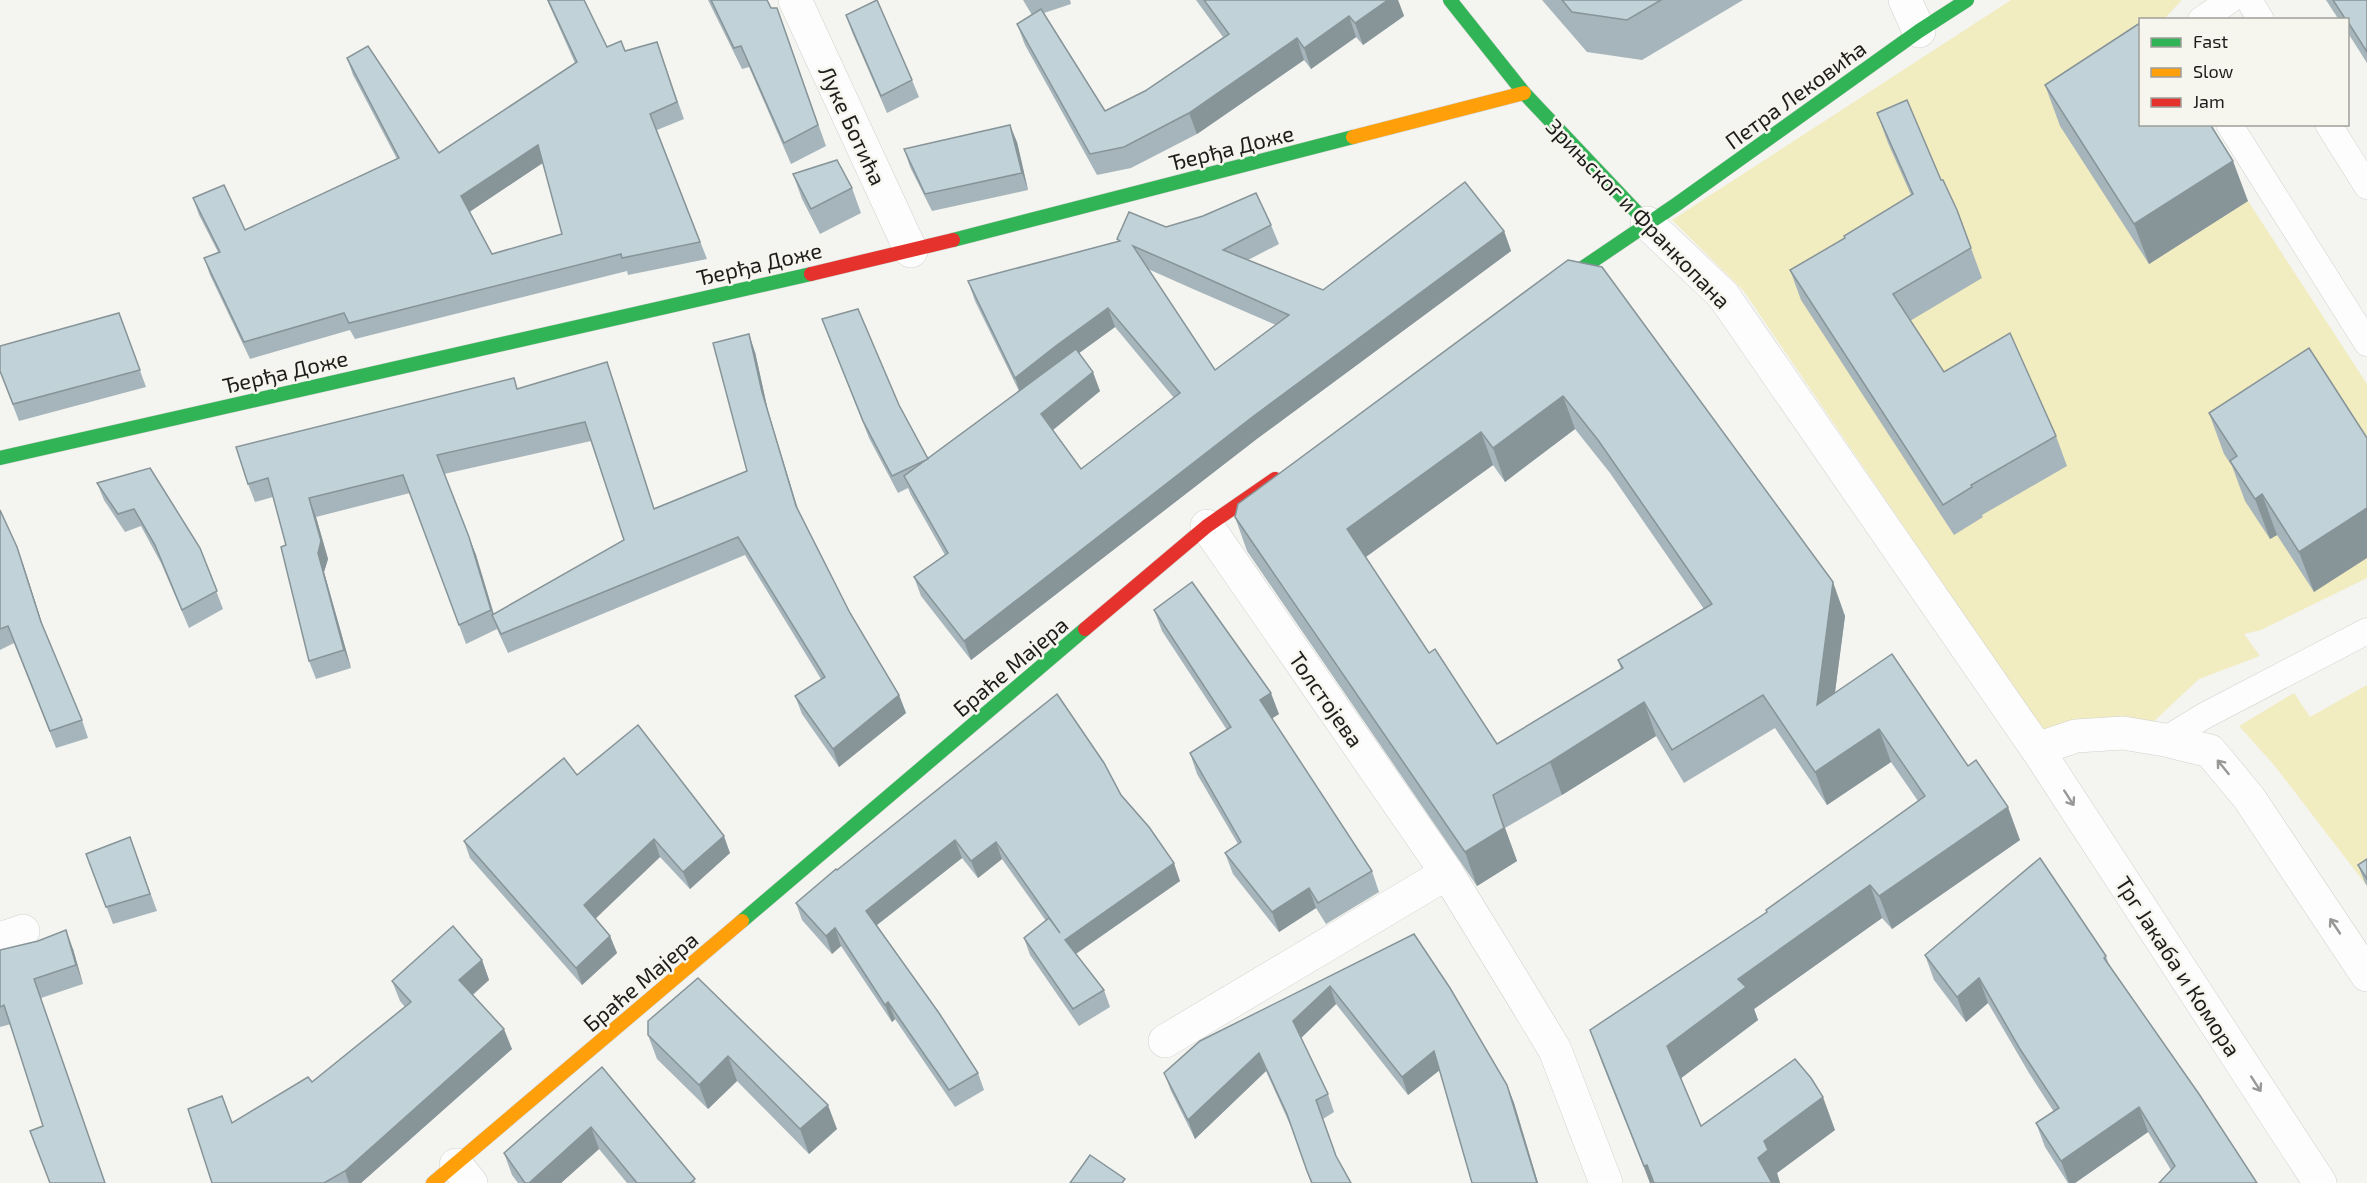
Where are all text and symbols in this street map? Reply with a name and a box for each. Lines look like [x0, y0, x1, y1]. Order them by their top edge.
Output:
legend [2139, 18, 2349, 126]
text: Fast [2193, 30, 2228, 52]
street label: Петра Лековића [1720, 34, 1870, 154]
text: Slow [2193, 60, 2234, 82]
street label: Луке Ботића [813, 61, 892, 189]
text: Jam [2193, 90, 2225, 112]
street label: Зрињског и Франкопана [1542, 113, 1736, 313]
street label: Ђерђа Доже [1166, 119, 1296, 176]
street label: Ђерђа Доже [694, 236, 824, 291]
street label: Ђерђа Доже [220, 344, 350, 399]
street label: Браће Мајера [947, 611, 1073, 722]
street label: Толстојева [1284, 646, 1369, 752]
one-way arrow [2216, 759, 2229, 775]
one-way arrow [2063, 789, 2075, 806]
street label: Трг Јакаба и Комора [2111, 871, 2247, 1061]
one-way arrow [2328, 918, 2340, 935]
street label: Браће Мајера [577, 926, 703, 1037]
one-way arrow [2250, 1076, 2262, 1092]

